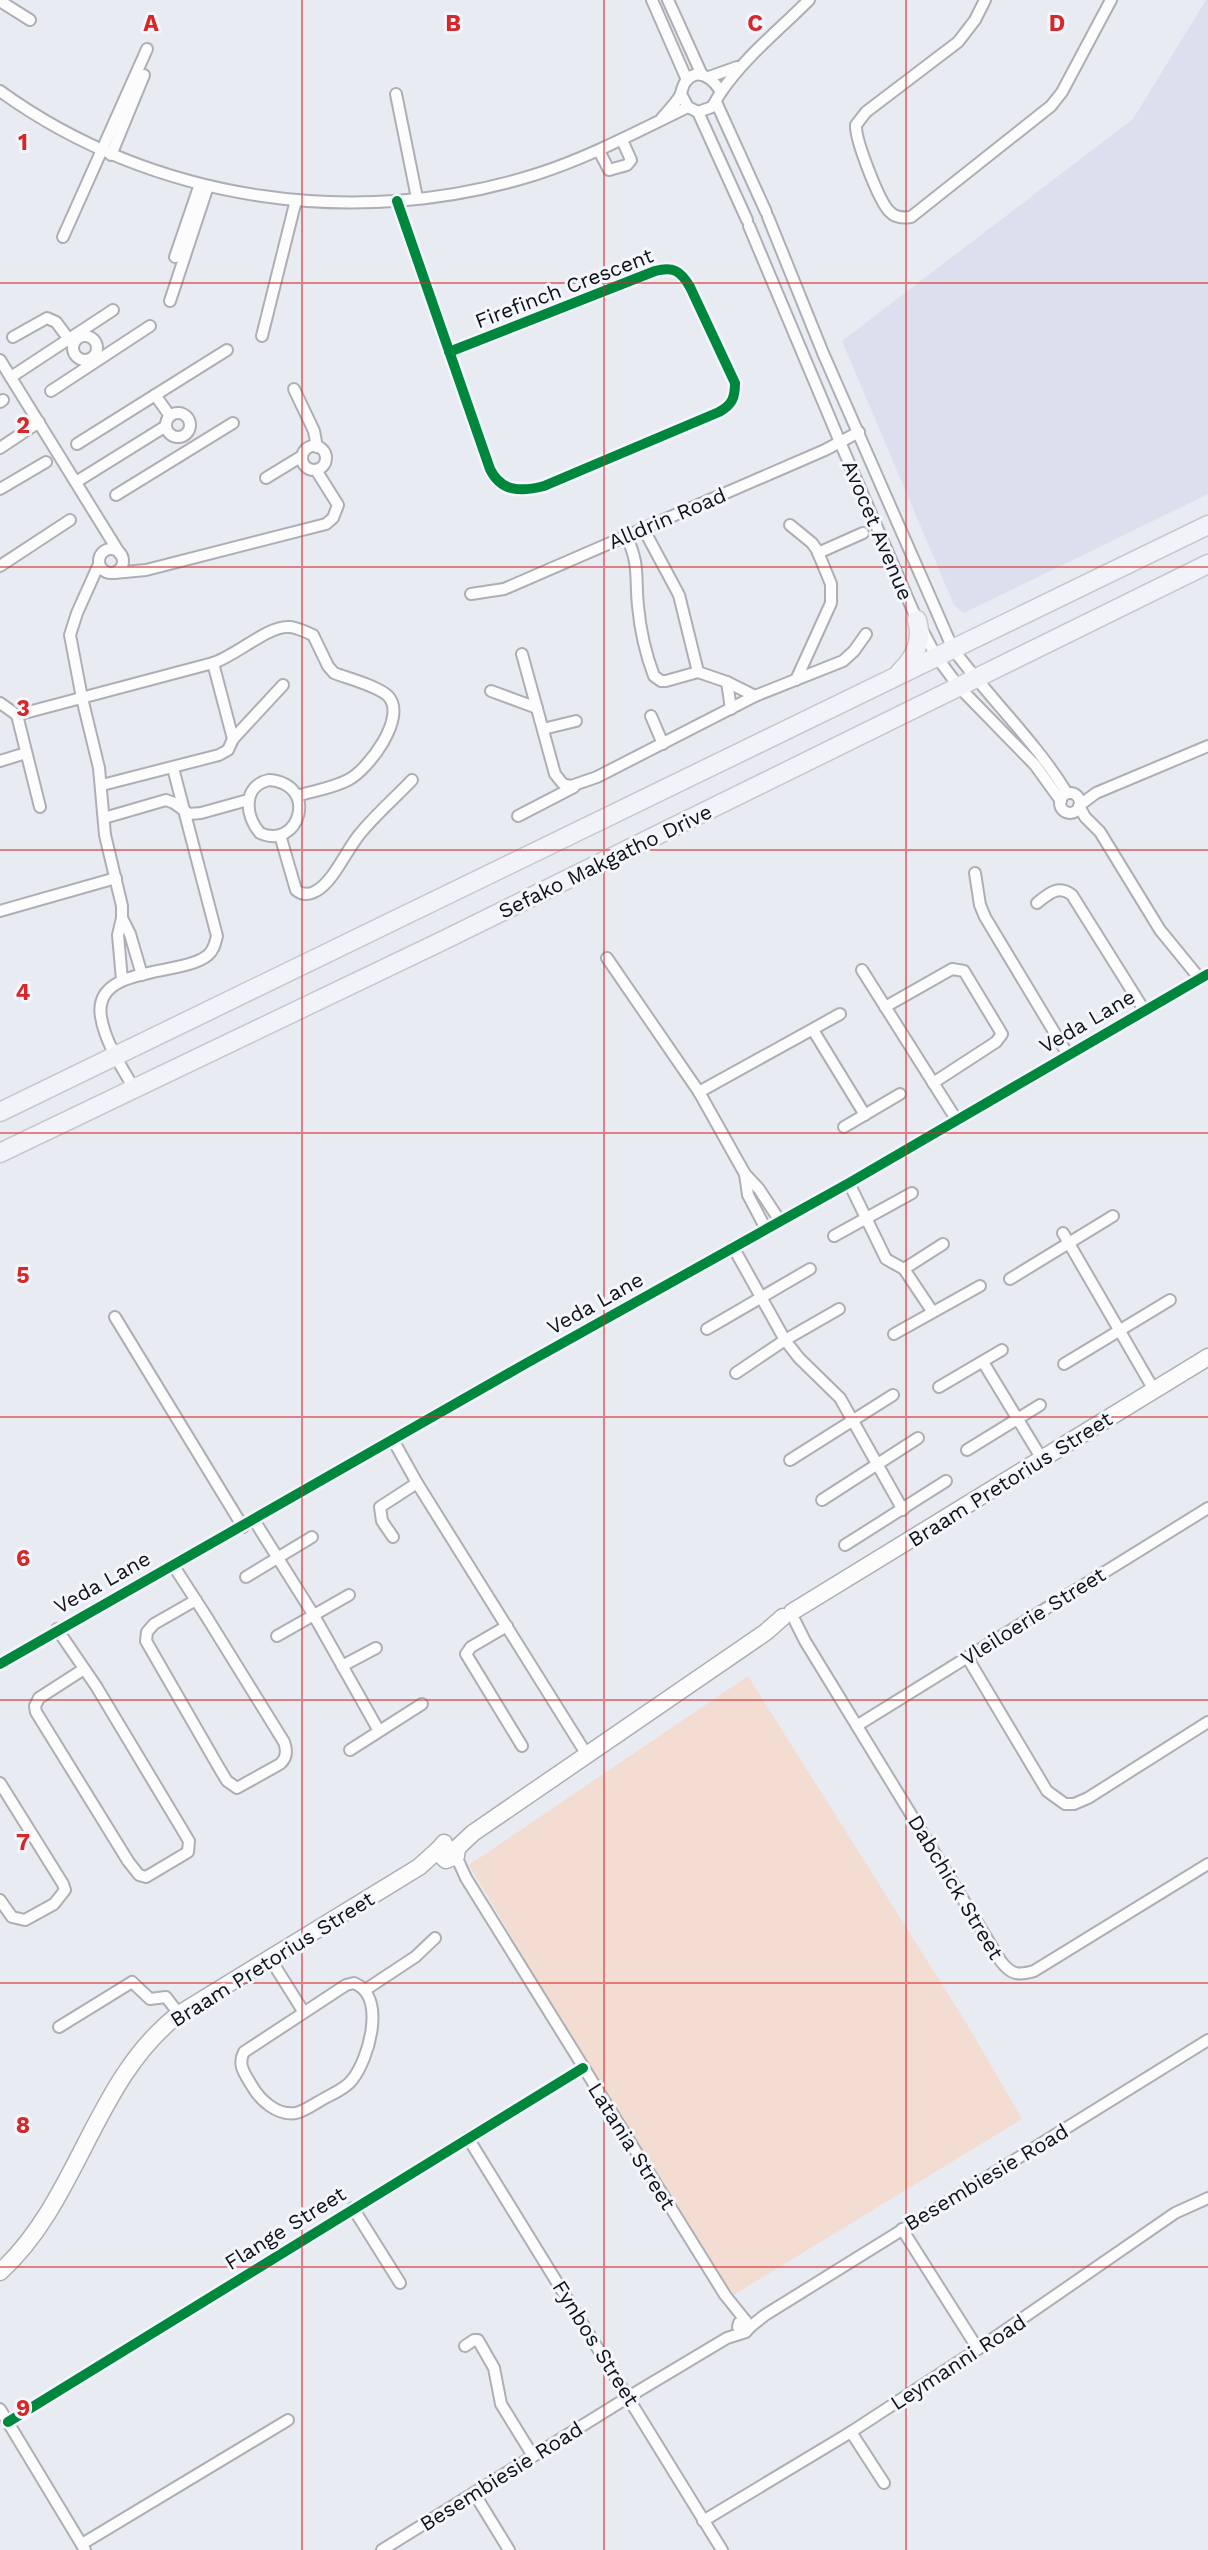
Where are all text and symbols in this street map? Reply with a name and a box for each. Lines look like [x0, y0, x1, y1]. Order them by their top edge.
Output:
text: A [143, 10, 159, 37]
text: B [445, 10, 461, 37]
text: C [747, 10, 763, 37]
text: D [1049, 10, 1065, 37]
text: 1 [18, 129, 28, 156]
street label: Firefinch Crescent [471, 242, 657, 333]
text: 2 [16, 412, 30, 439]
street label: Avocet Avenue [837, 456, 919, 604]
street label: Alldrin Road [604, 482, 730, 554]
text: 3 [16, 695, 30, 722]
street label: Sefako Makgatho Drive [494, 798, 716, 924]
text: 4 [16, 979, 31, 1006]
street label: Veda Lane [1035, 984, 1139, 1058]
text: 5 [16, 1262, 30, 1289]
street label: Veda Lane [543, 1266, 647, 1340]
street label: Braam Pretorius Street [903, 1406, 1117, 1552]
text: 6 [16, 1545, 30, 1572]
street label: Veda Lane [50, 1545, 154, 1619]
street label: Vleiloerie Street [956, 1561, 1110, 1670]
street label: Dabchick Street [903, 1810, 1009, 1964]
text: 7 [16, 1829, 30, 1856]
street label: Braam Pretorius Street [165, 1886, 379, 2032]
street label: Latania Street [583, 2078, 681, 2214]
text: 8 [16, 2112, 30, 2139]
street label: Besembiesie Road [899, 2118, 1073, 2236]
street label: Flange Street [220, 2181, 350, 2275]
street label: Fynbos Street [547, 2276, 645, 2411]
street label: Leymanni Road [886, 2309, 1030, 2415]
text: 9 [16, 2395, 30, 2422]
street label: Besembiesie Road [415, 2416, 587, 2536]

